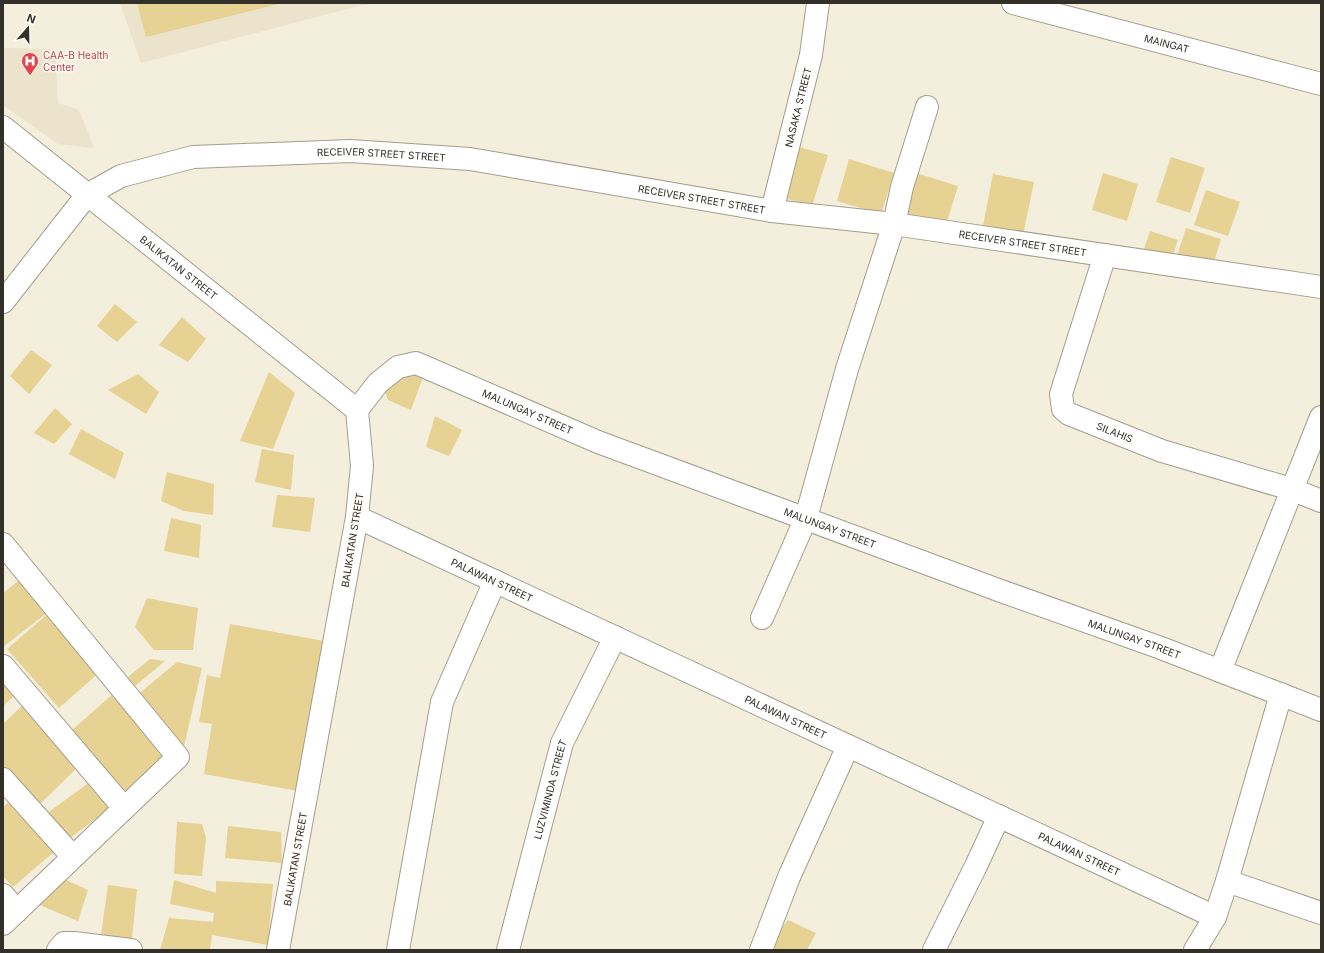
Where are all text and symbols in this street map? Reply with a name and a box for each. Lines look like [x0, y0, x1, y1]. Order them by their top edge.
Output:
north arrow [8, 8, 48, 48]
text: N [25, 11, 38, 27]
street label: MAINGAT [1143, 32, 1191, 55]
place label: CAA-B Health Center [43, 49, 108, 73]
hospital icon: CAA-B Health Center [20, 51, 40, 76]
street label: NASAKA STREET [782, 66, 814, 148]
street label: RECEIVER STREET STREET [317, 145, 446, 163]
street label: RECEIVER STREET STREET [637, 182, 766, 216]
street label: RECEIVER STREET STREET [958, 228, 1087, 258]
street label: BALIKATAN STREET [138, 233, 220, 302]
street label: MALUNGAY STREET [481, 387, 575, 436]
street label: SILAHIS [1095, 420, 1135, 445]
street label: BALIKATAN STREET [339, 492, 365, 588]
street label: MALUNGAY STREET [782, 505, 878, 550]
street label: PALAWAN STREET [449, 556, 535, 604]
street label: MALUNGAY STREET [1087, 617, 1182, 661]
street label: PALAWAN STREET [743, 693, 829, 741]
street label: LUZVIMINDA STREET [531, 737, 569, 841]
street label: BALIKATAN STREET [281, 811, 309, 907]
street label: PALAWAN STREET [1037, 830, 1122, 878]

